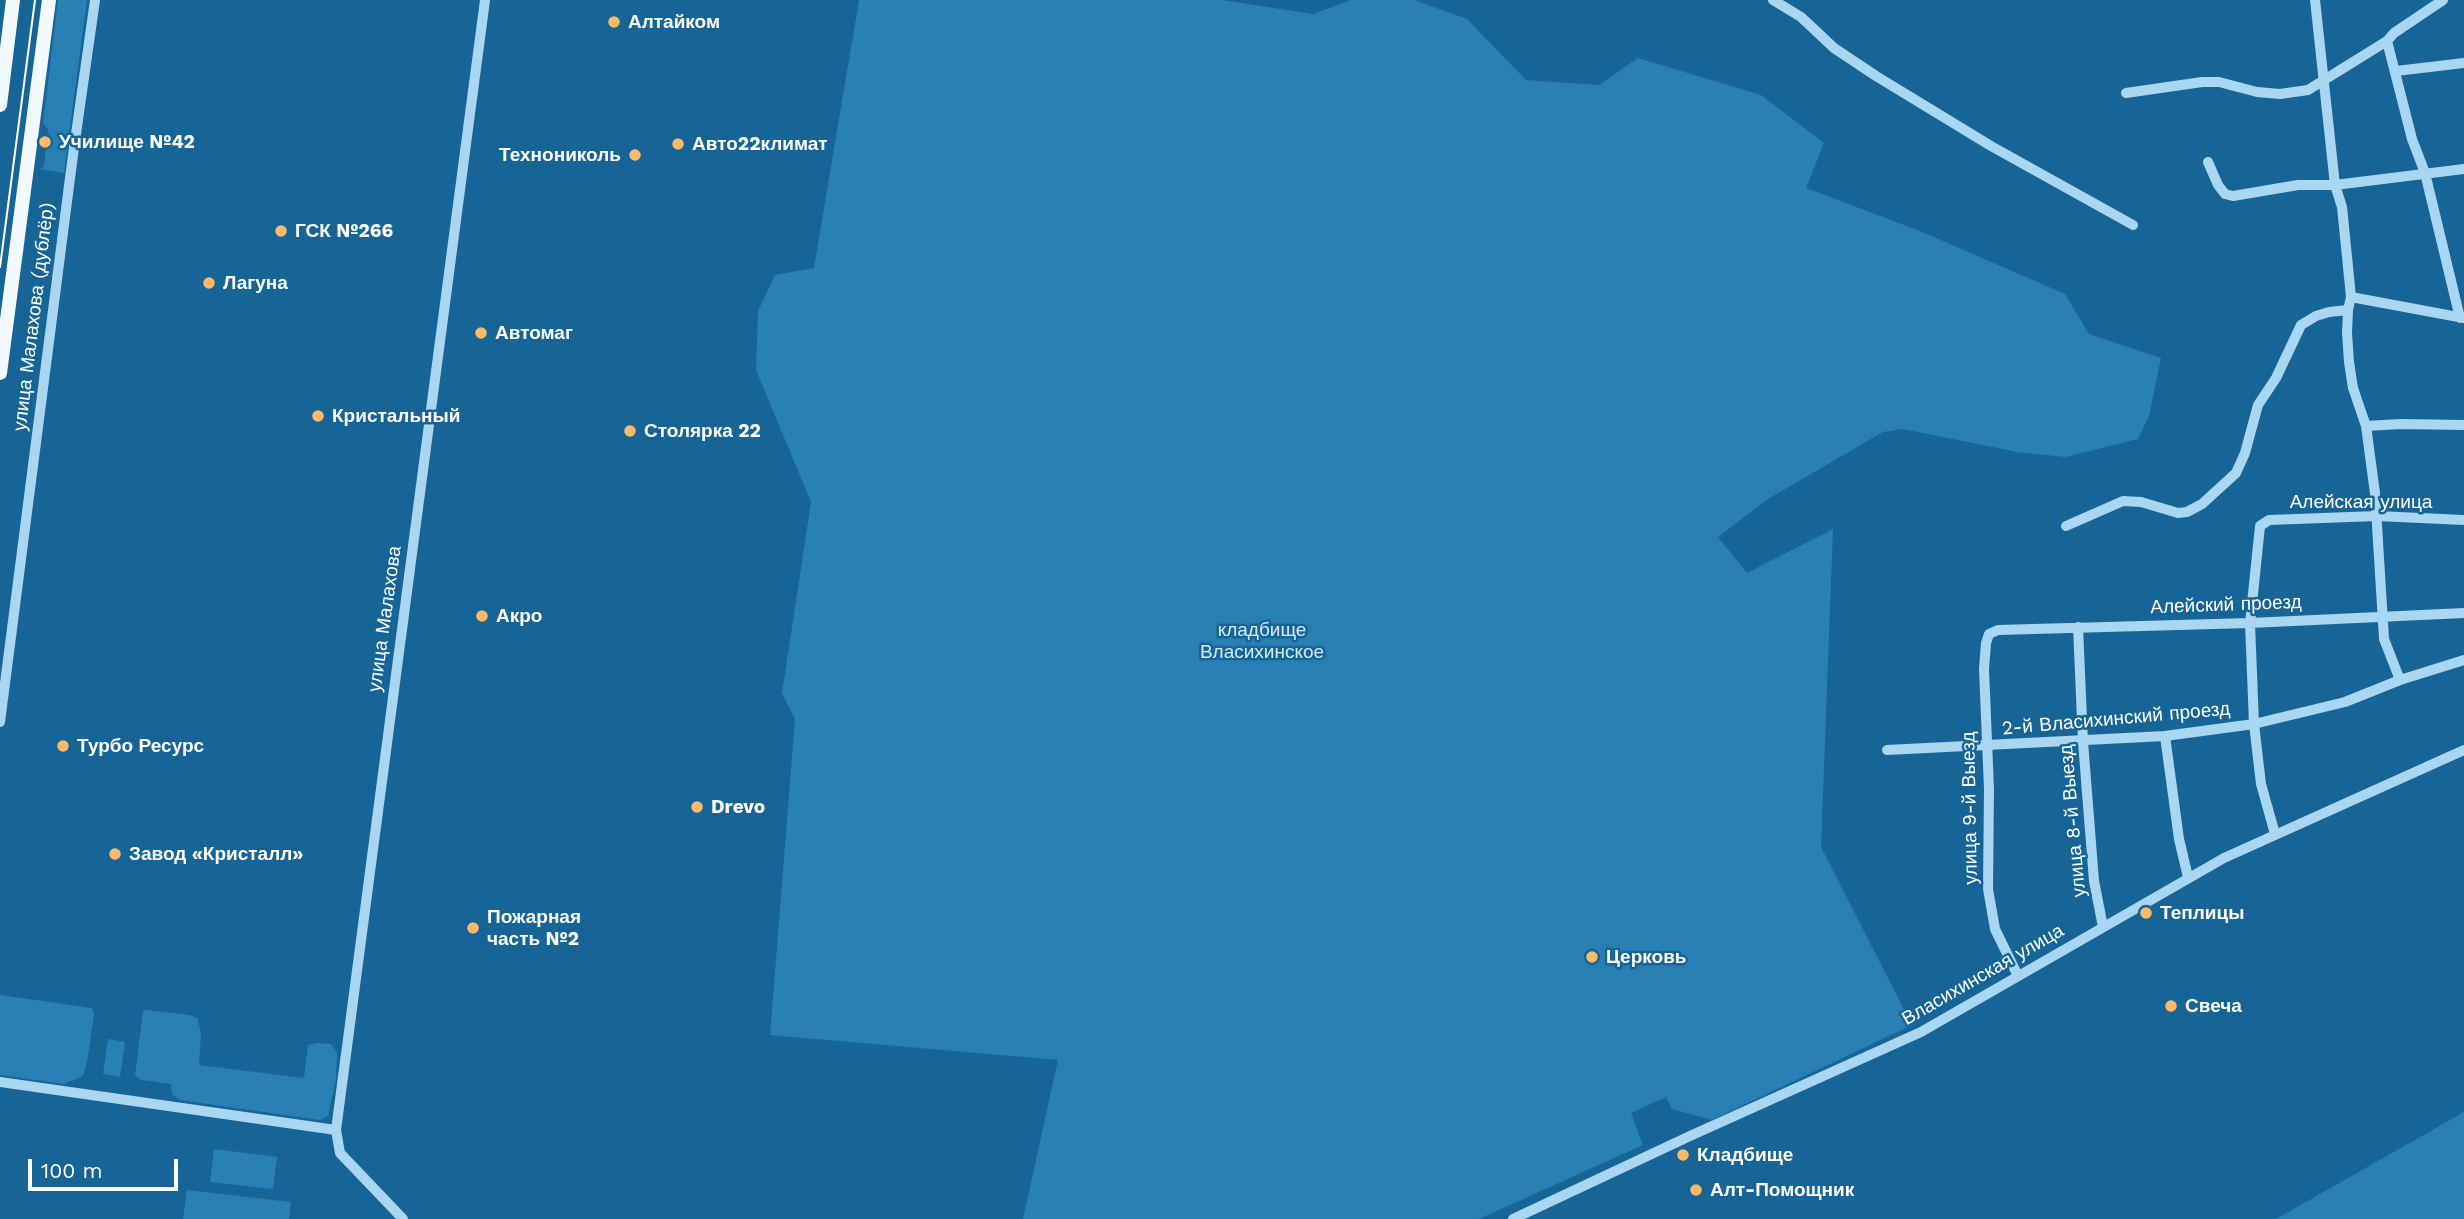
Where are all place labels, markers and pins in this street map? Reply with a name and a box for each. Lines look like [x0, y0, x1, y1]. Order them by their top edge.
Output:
place label: Алтайком [628, 11, 720, 33]
marker: Алтайком [606, 14, 622, 30]
place label: Училище №42 [59, 131, 195, 153]
place label: Авто22климат [692, 133, 828, 155]
marker: Училище №42 [37, 134, 53, 150]
marker: Авто22климат [670, 136, 686, 152]
place label: Технониколь [499, 144, 621, 166]
marker: Технониколь [627, 147, 643, 163]
place label: ГСК №266 [295, 220, 393, 242]
marker: ГСК №266 [273, 223, 289, 239]
place label: Лагуна [223, 272, 288, 294]
marker: Лагуна [201, 275, 217, 291]
place label: Автомаг [495, 322, 573, 344]
marker: Автомаг [473, 325, 489, 341]
place label: Кристальный [332, 405, 460, 427]
marker: Кристальный [310, 408, 326, 424]
place label: Столярка 22 [644, 420, 761, 442]
marker: Столярка 22 [622, 423, 638, 439]
place label: Акро [496, 605, 542, 627]
marker: Акро [474, 608, 490, 624]
place label: Турбо Ресурс [77, 735, 204, 757]
marker: Турбо Ресурс [55, 738, 71, 754]
place label: Drevo [711, 796, 765, 818]
marker: Drevo [689, 799, 705, 815]
place label: Завод «Кристалл» [129, 843, 303, 865]
marker: Завод «Кристалл» [107, 846, 123, 862]
place label: Теплицы [2160, 902, 2244, 924]
marker: Теплицы [2138, 905, 2154, 921]
place label: Пожарная часть №2 [487, 906, 581, 950]
marker: Пожарная часть №2 [465, 920, 481, 936]
place label: Церковь [1606, 946, 1687, 968]
marker: Церковь [1584, 949, 1600, 965]
place label: Свеча [2185, 995, 2242, 1017]
marker: Свеча [2163, 998, 2179, 1014]
place label: Кладбище [1697, 1144, 1793, 1166]
marker: Кладбище [1675, 1147, 1691, 1163]
place label: Алт-Помощник [1710, 1179, 1854, 1201]
marker: Алт-Помощник [1688, 1182, 1704, 1198]

